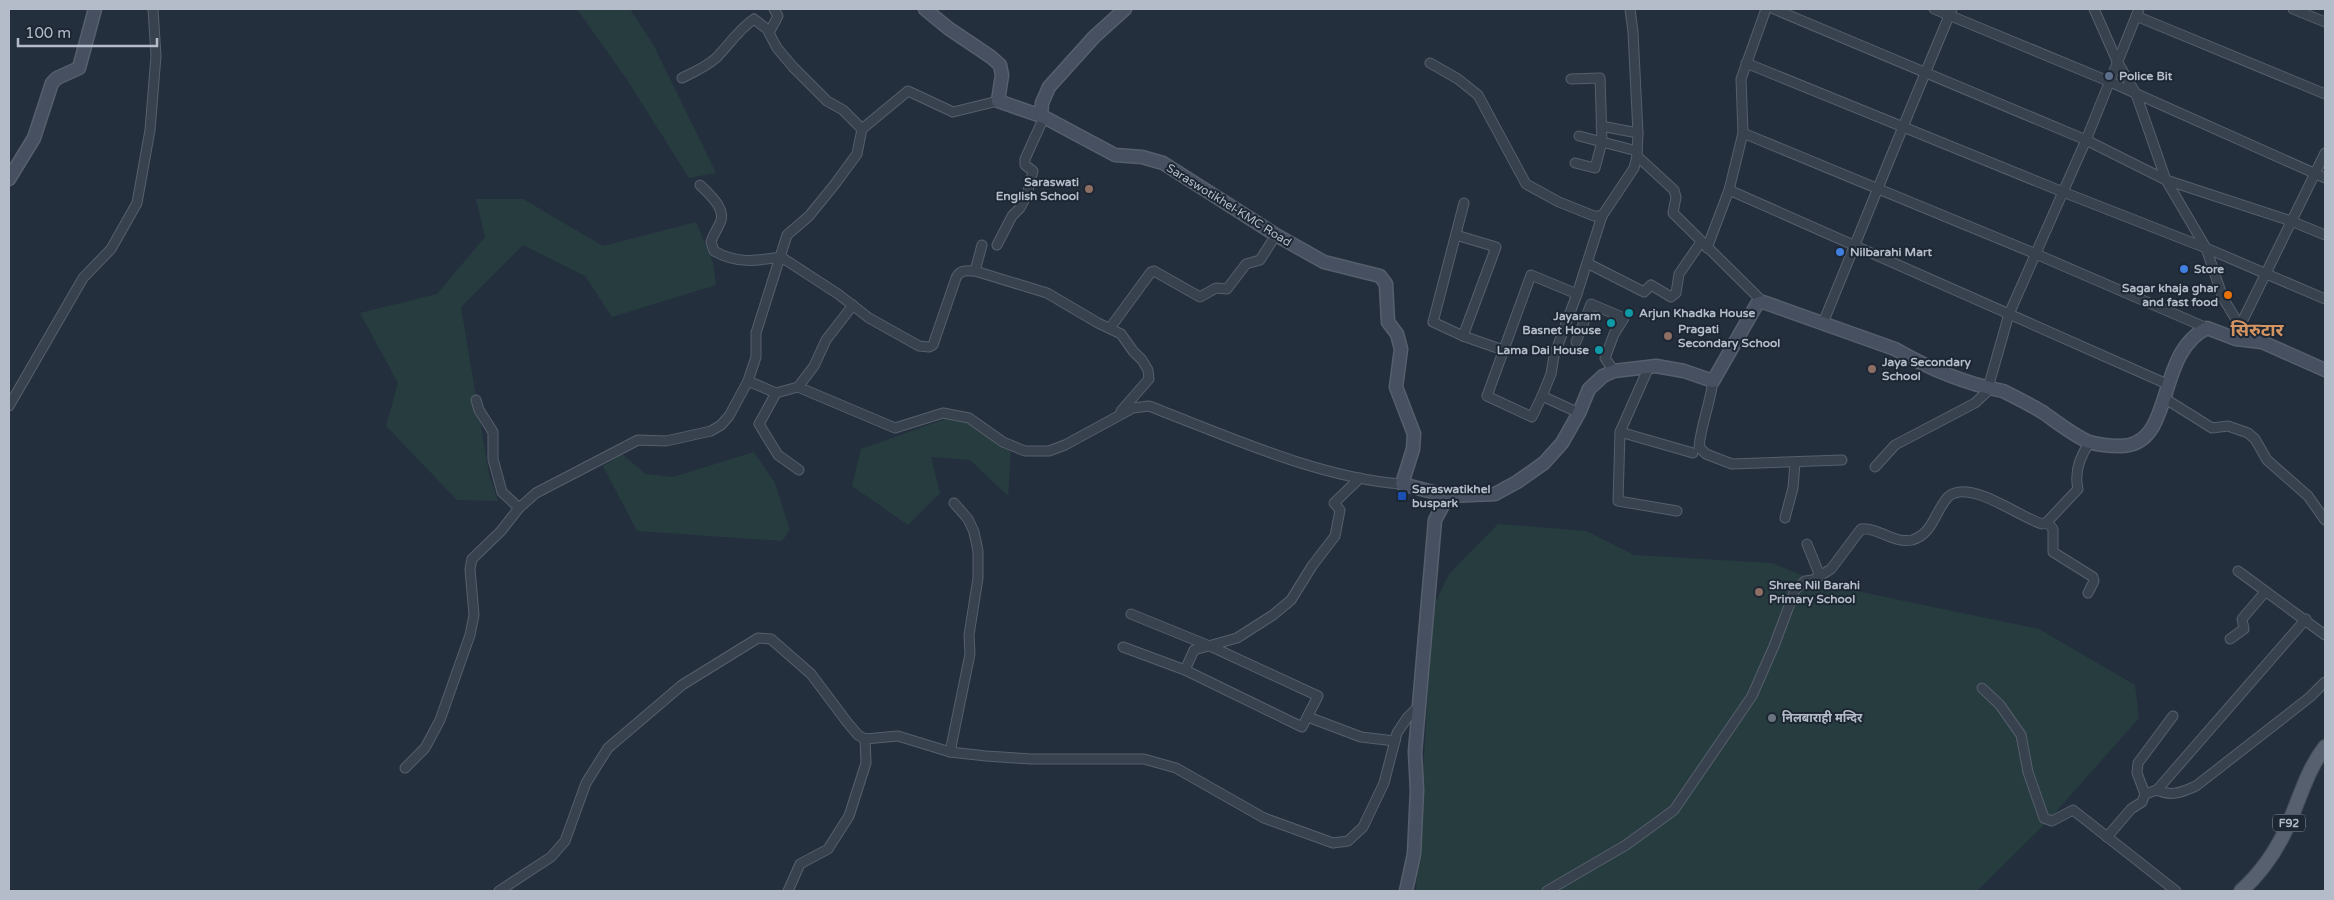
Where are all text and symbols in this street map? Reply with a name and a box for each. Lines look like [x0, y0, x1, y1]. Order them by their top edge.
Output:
scale bar [18, 15, 156, 47]
text: 100 m [25, 24, 71, 42]
place label: Police Bit [2119, 69, 2173, 83]
marker: Police Bit [2103, 70, 2115, 82]
street label: Saraswotikhel-KMC Road [1164, 161, 1294, 249]
place label: Saraswati English School [996, 175, 1079, 204]
marker: Saraswati English School [1083, 183, 1095, 195]
place label: Nilbarahi Mart [1850, 245, 1932, 259]
marker: Nilbarahi Mart [1834, 246, 1846, 258]
place label: Store [2194, 262, 2224, 276]
marker: Store [2178, 263, 2190, 275]
place label: Sagar khaja ghar and fast food [2122, 281, 2218, 309]
marker: Sagar khaja ghar and fast food [2222, 289, 2234, 301]
place label: Arjun Khadka House [1639, 306, 1755, 321]
marker: Arjun Khadka House [1623, 307, 1635, 319]
place label: Jayaram Basnet House [1522, 309, 1601, 337]
marker: Jayaram Basnet House [1605, 317, 1617, 329]
district label: सिरुटार [2230, 319, 2285, 341]
place label: Pragati Secondary School [1678, 322, 1780, 351]
marker: Pragati Secondary School [1662, 330, 1674, 342]
place label: Lama Dai House [1497, 343, 1589, 357]
marker: Lama Dai House [1593, 344, 1605, 356]
place label: Jaya Secondary School [1881, 355, 1972, 383]
marker: Jaya Secondary School [1866, 363, 1878, 375]
place label: Saraswatikhel buspark [1412, 482, 1490, 511]
marker: Saraswatikhel buspark [1396, 490, 1408, 502]
place label: Shree Nil Barahi Primary School [1769, 578, 1860, 607]
marker: Shree Nil Barahi Primary School [1753, 586, 1765, 598]
place label: निलबाराही मन्दिर [1782, 710, 1863, 725]
marker: निलबाराही मन्दिर [1766, 712, 1778, 724]
road number: F92 [2273, 814, 2305, 831]

